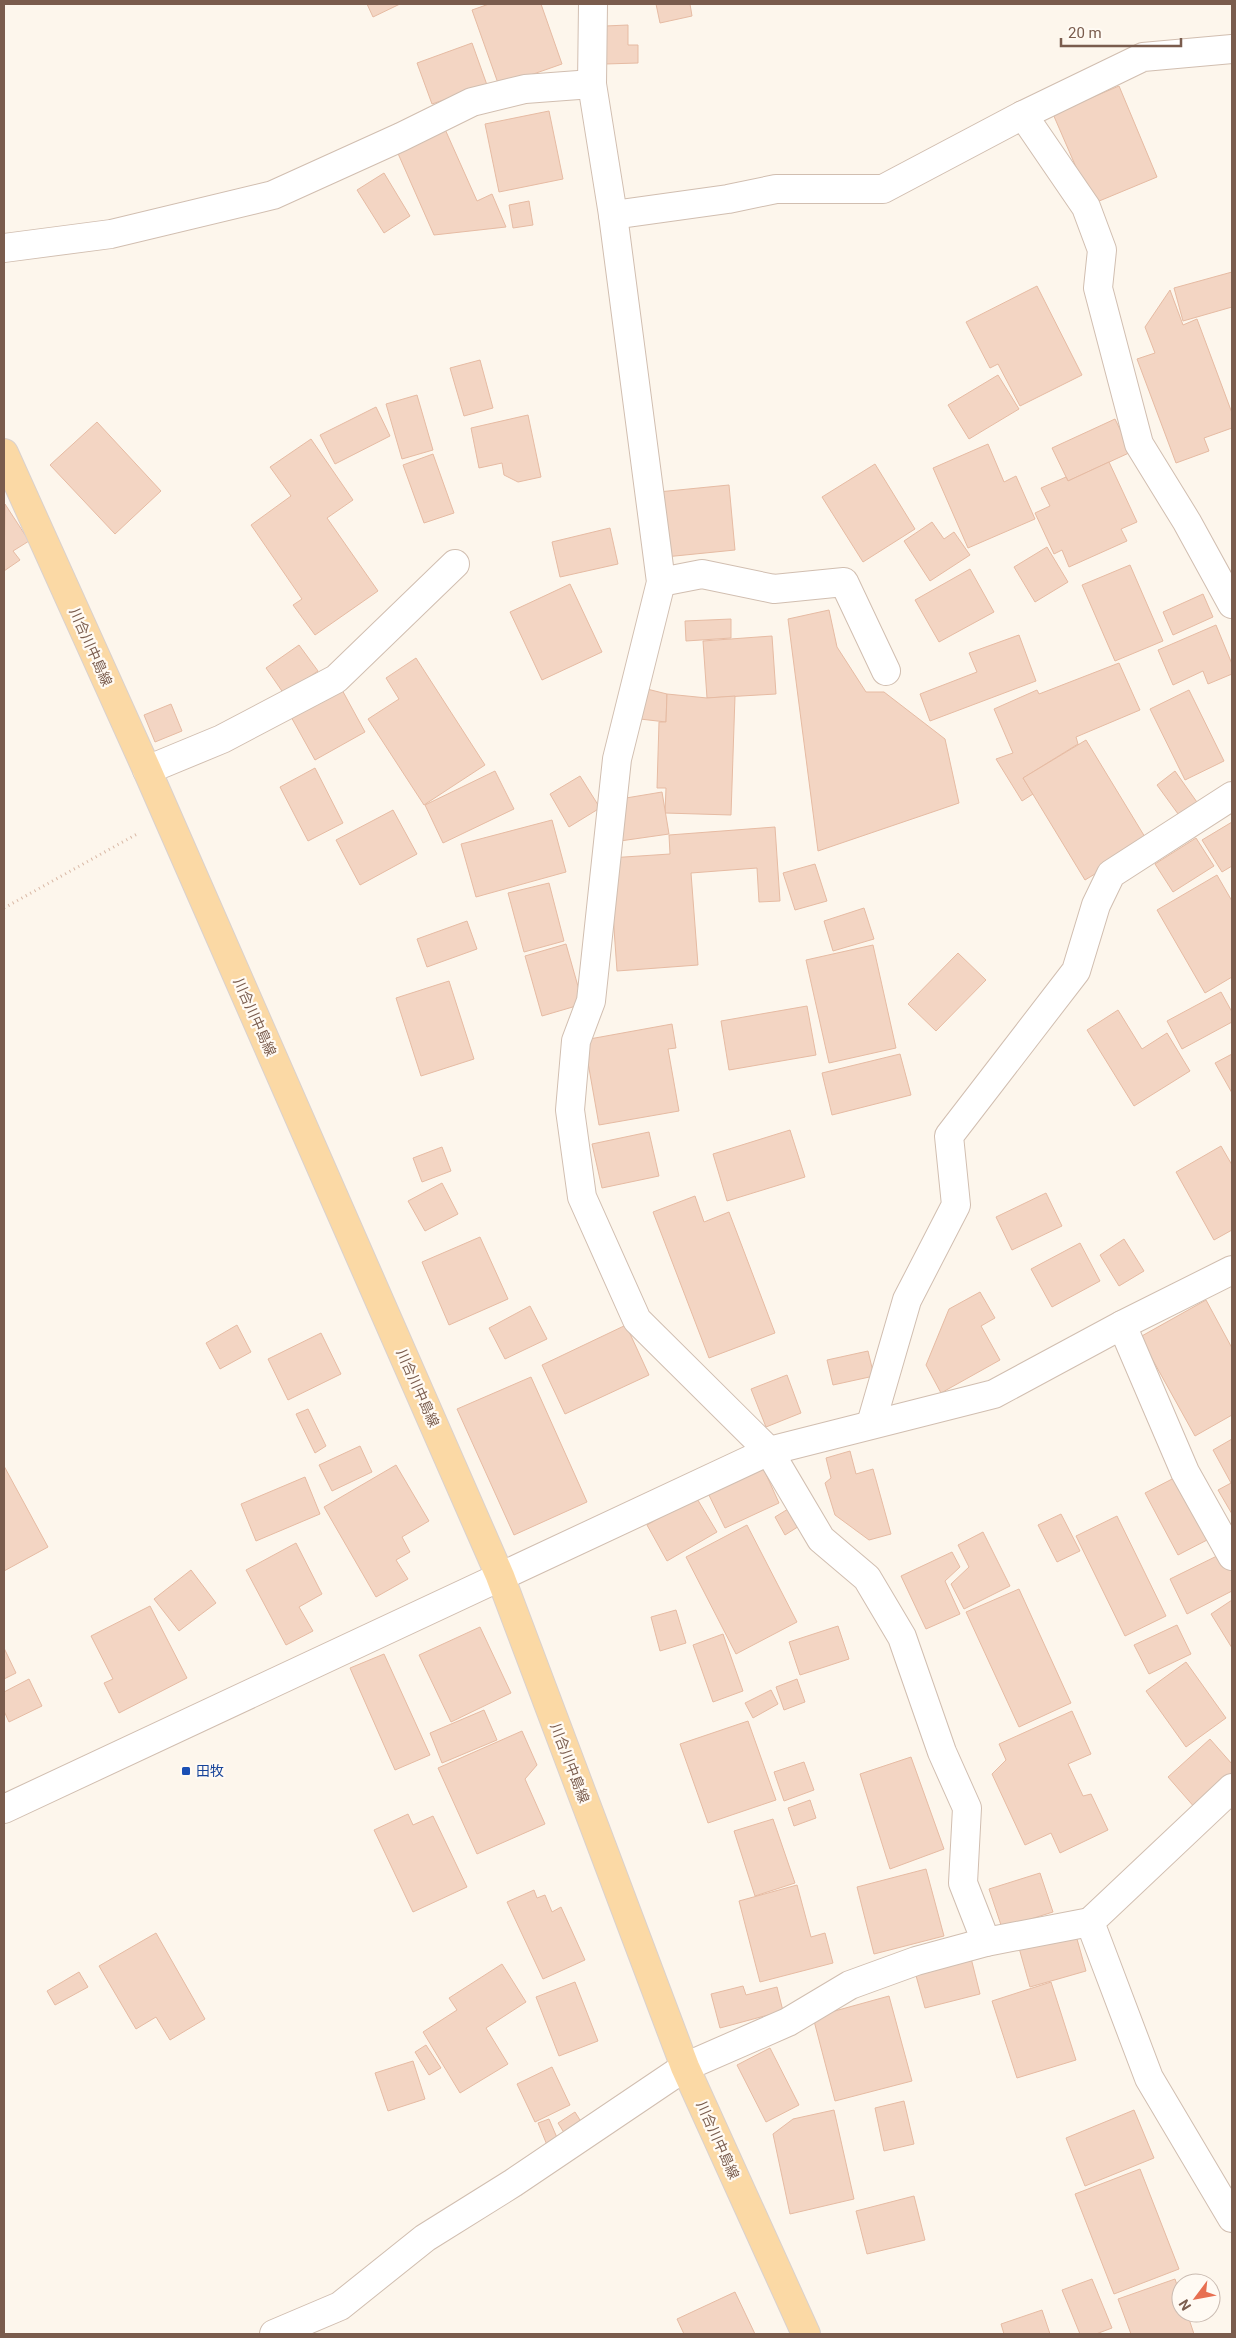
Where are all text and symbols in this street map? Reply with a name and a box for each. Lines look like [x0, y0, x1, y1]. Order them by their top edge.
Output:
scale bar [1061, 15, 1181, 47]
text: 20 m [1068, 24, 1102, 42]
street label: 川合川中島線 [67, 605, 115, 689]
street label: 川合川中島線 [231, 975, 279, 1059]
street label: 川合川中島線 [394, 1346, 442, 1430]
street label: 川合川中島線 [547, 1721, 593, 1805]
place label: 田牧 [196, 1763, 224, 1779]
marker: 田牧 [180, 1765, 192, 1777]
street label: 川合川中島線 [694, 2098, 742, 2182]
north arrow [1171, 2273, 1221, 2323]
text: N [1176, 2296, 1194, 2313]

